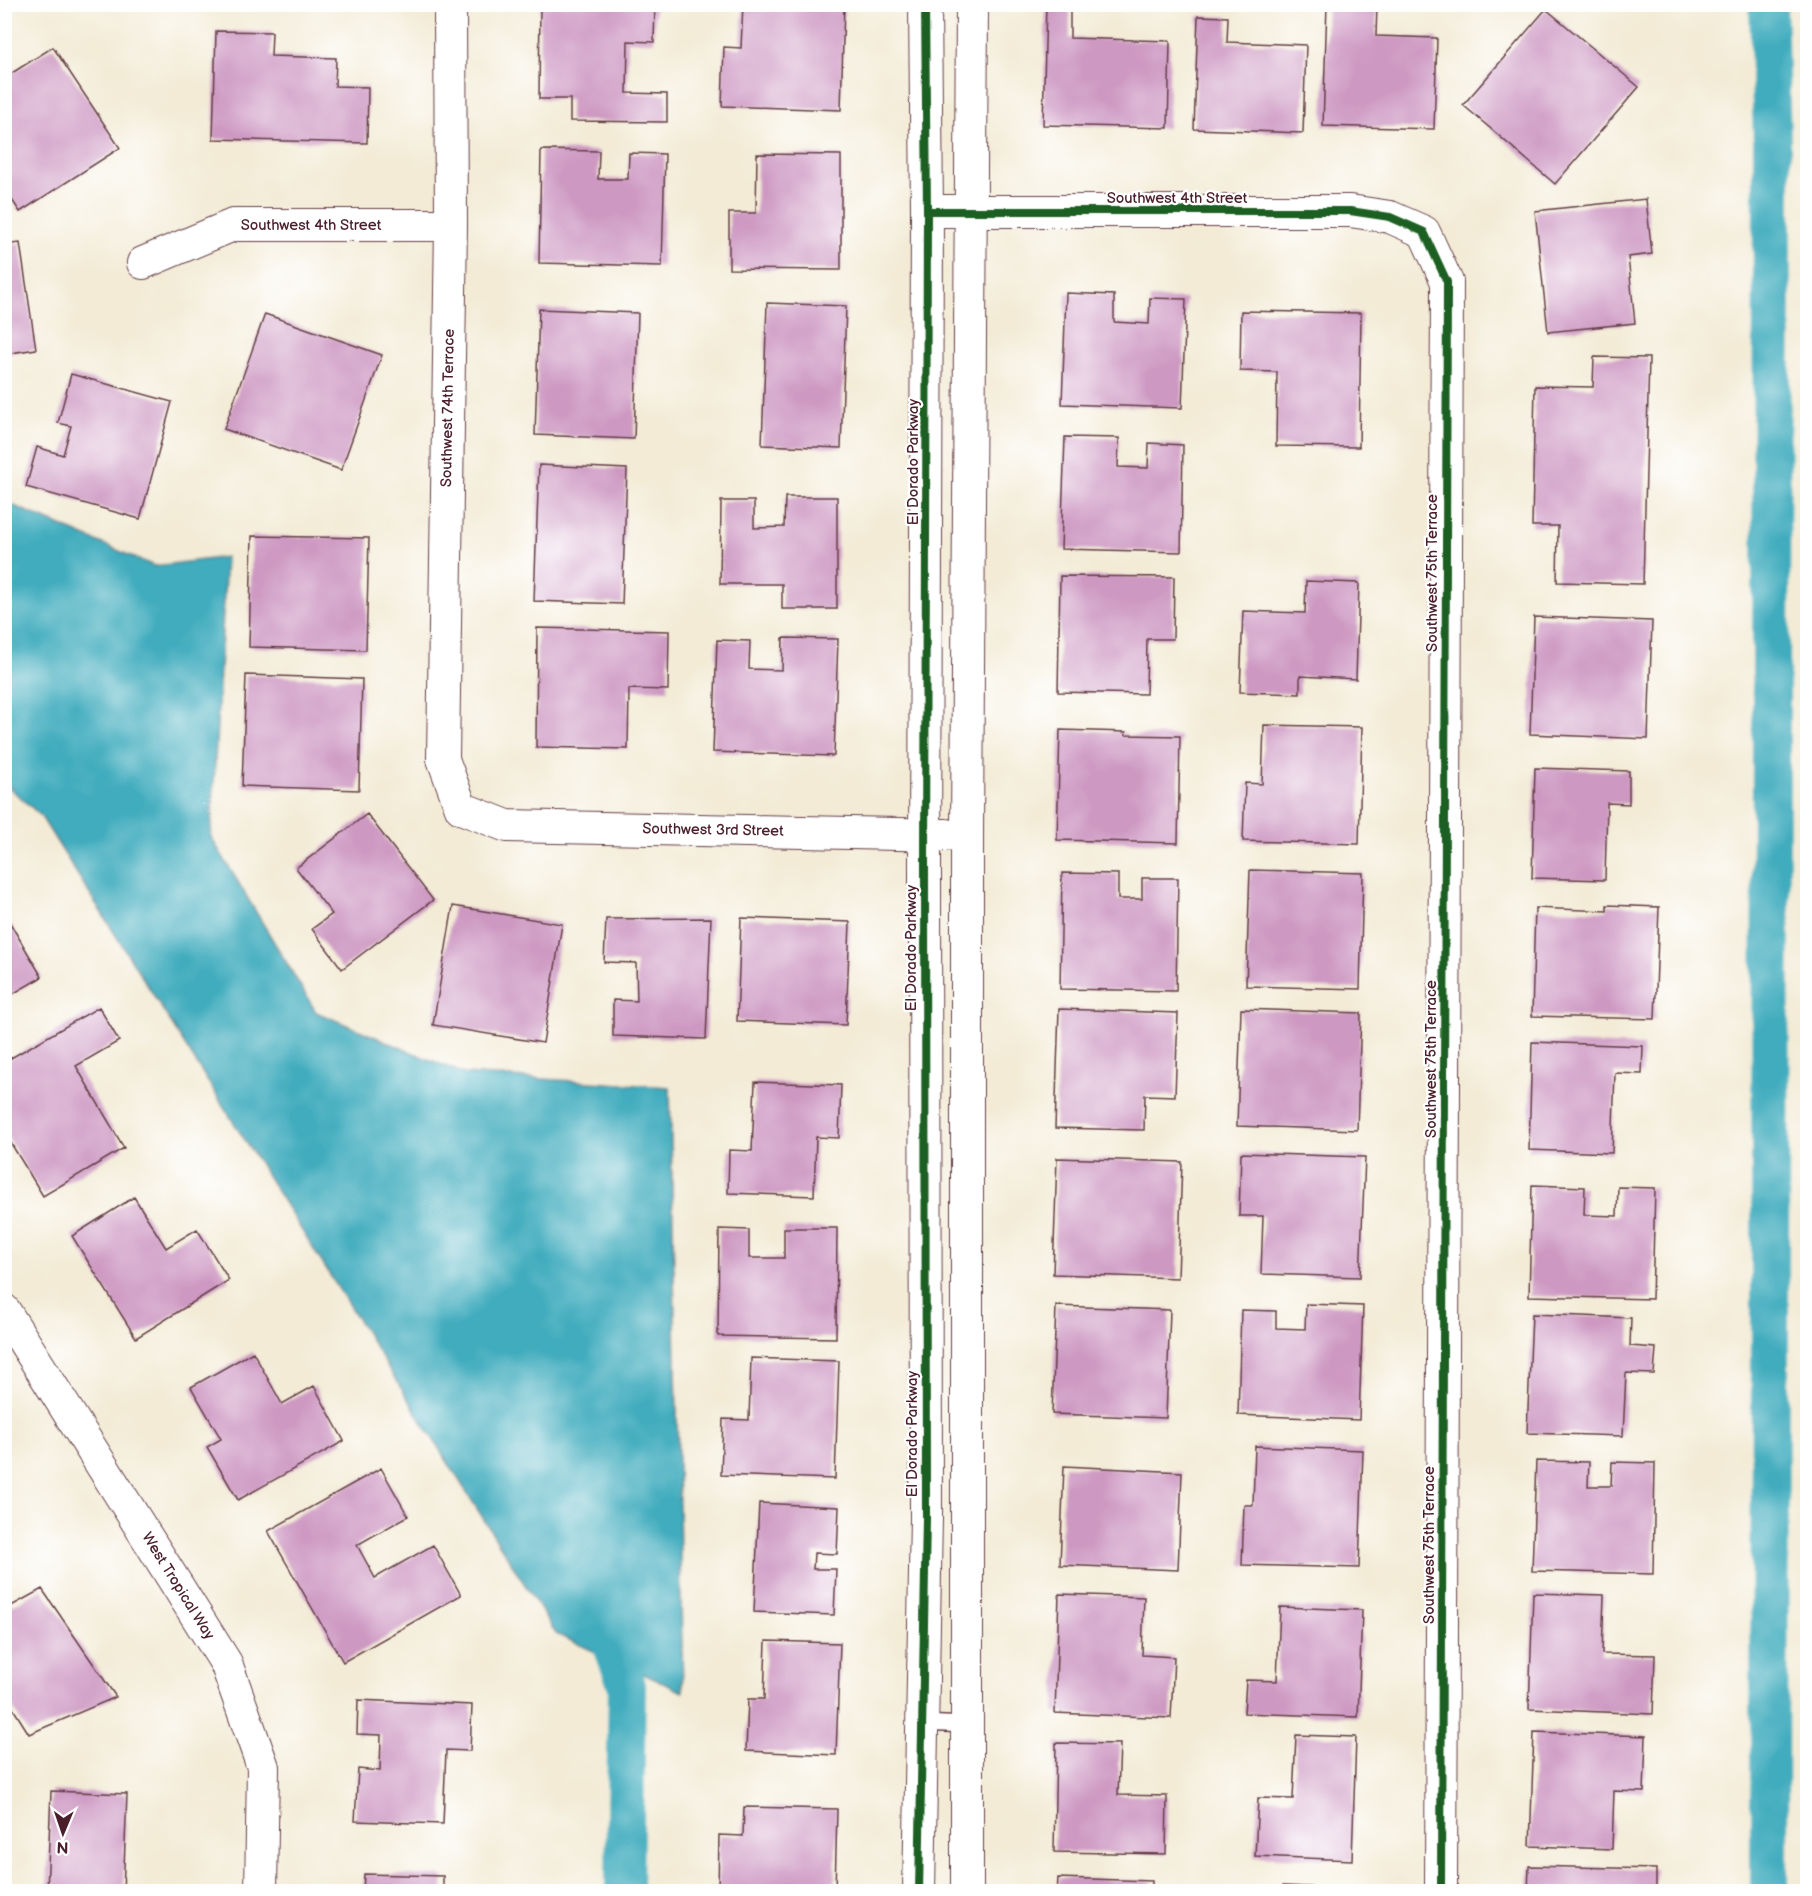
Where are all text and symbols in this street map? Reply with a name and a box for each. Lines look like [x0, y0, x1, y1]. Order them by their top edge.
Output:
street label: Southwest 4th Street [1107, 189, 1248, 208]
street label: Southwest 4th Street [241, 216, 382, 235]
street label: Southwest 74th Terrace [437, 329, 459, 487]
street label: El Dorado Parkway [904, 398, 923, 525]
street label: Southwest 75th Terrace [1423, 494, 1442, 652]
street label: Southwest 3rd Street [642, 819, 784, 841]
street label: El Dorado Parkway [902, 884, 921, 1011]
street label: Southwest 75th Terrace [1422, 980, 1441, 1138]
street label: El Dorado Parkway [903, 1370, 922, 1497]
street label: Southwest 75th Terrace [1420, 1466, 1439, 1624]
street label: West Tropical Way [137, 1529, 219, 1643]
north arrow [33, 1803, 93, 1863]
text: N [56, 1837, 69, 1856]

